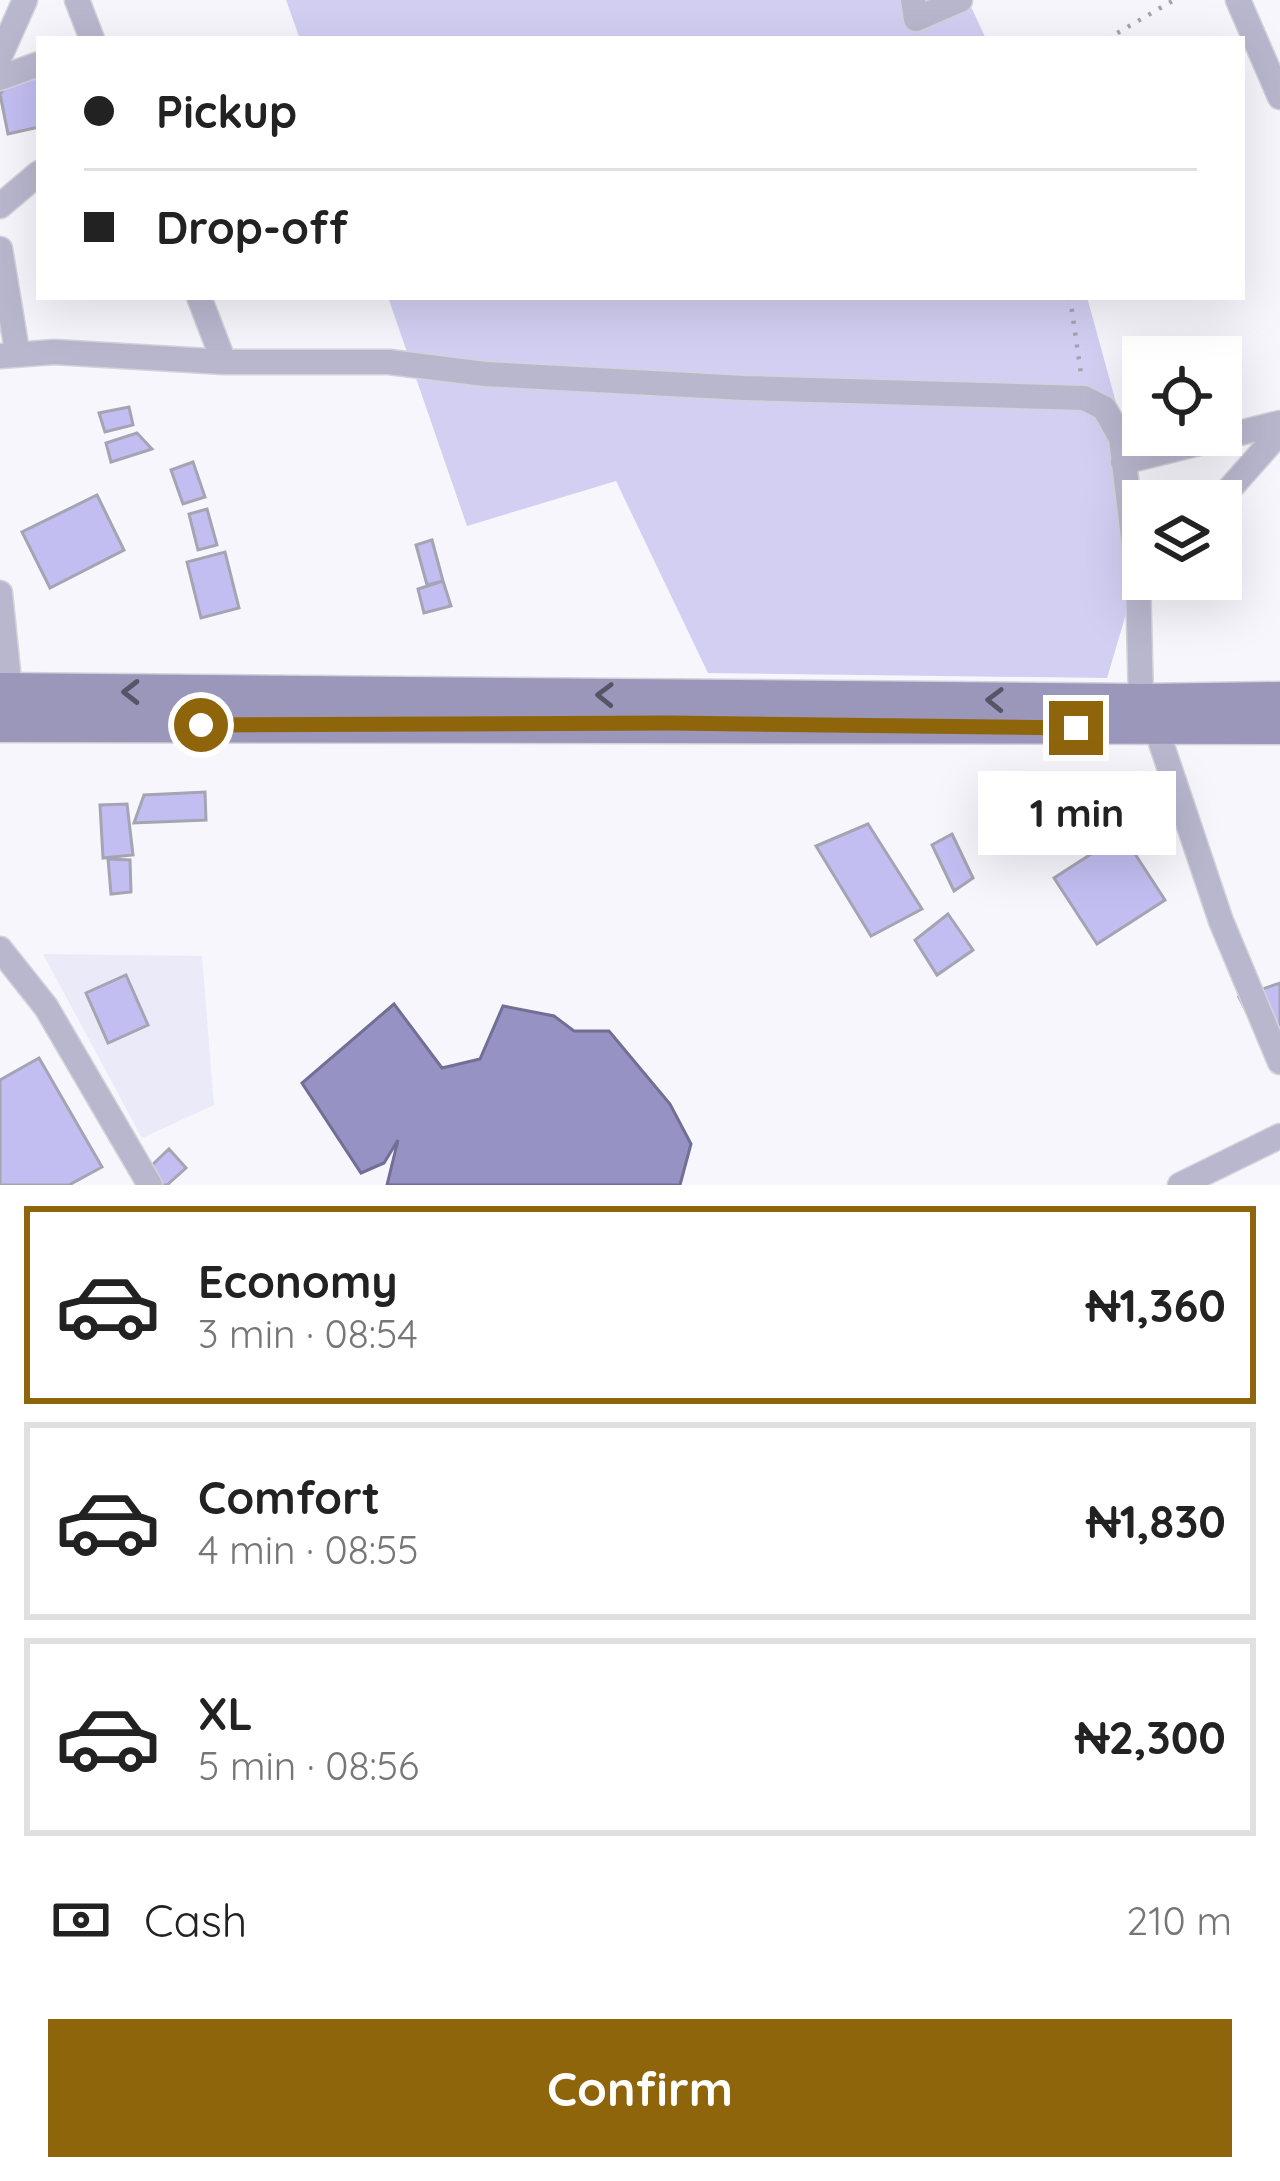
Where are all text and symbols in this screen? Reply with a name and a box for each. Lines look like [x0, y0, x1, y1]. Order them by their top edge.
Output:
text: Pickup [156, 83, 297, 139]
text: Drop-off [156, 199, 348, 255]
map controls [1122, 336, 1242, 600]
button: locate [1122, 336, 1242, 456]
button: layers [1122, 480, 1242, 600]
one-way arrow [121, 679, 139, 705]
one-way arrow [595, 682, 613, 708]
one-way arrow [985, 687, 1003, 713]
route start [174, 698, 228, 752]
route end [1049, 701, 1103, 755]
callout: 1 min [977, 770, 1175, 854]
text: 1 min [1030, 788, 1124, 837]
icon: car [54, 1251, 162, 1359]
text: Economy [198, 1253, 398, 1309]
text: ₦1,360 [1086, 1277, 1226, 1333]
text: 3 min · 08:54 [198, 1309, 418, 1358]
icon: car [54, 1467, 162, 1575]
text: Comfort [198, 1469, 380, 1525]
text: ₦1,830 [1087, 1493, 1226, 1549]
text: 4 min · 08:55 [198, 1525, 419, 1574]
icon: car [54, 1683, 162, 1791]
text: XL [198, 1685, 253, 1741]
text: ₦2,300 [1076, 1709, 1226, 1765]
text: 5 min · 08:56 [198, 1741, 419, 1790]
icon: cash [48, 1887, 114, 1953]
text: Cash [144, 1892, 247, 1948]
text: 210 m [1127, 1896, 1232, 1945]
button: Confirm [48, 2019, 1232, 2157]

